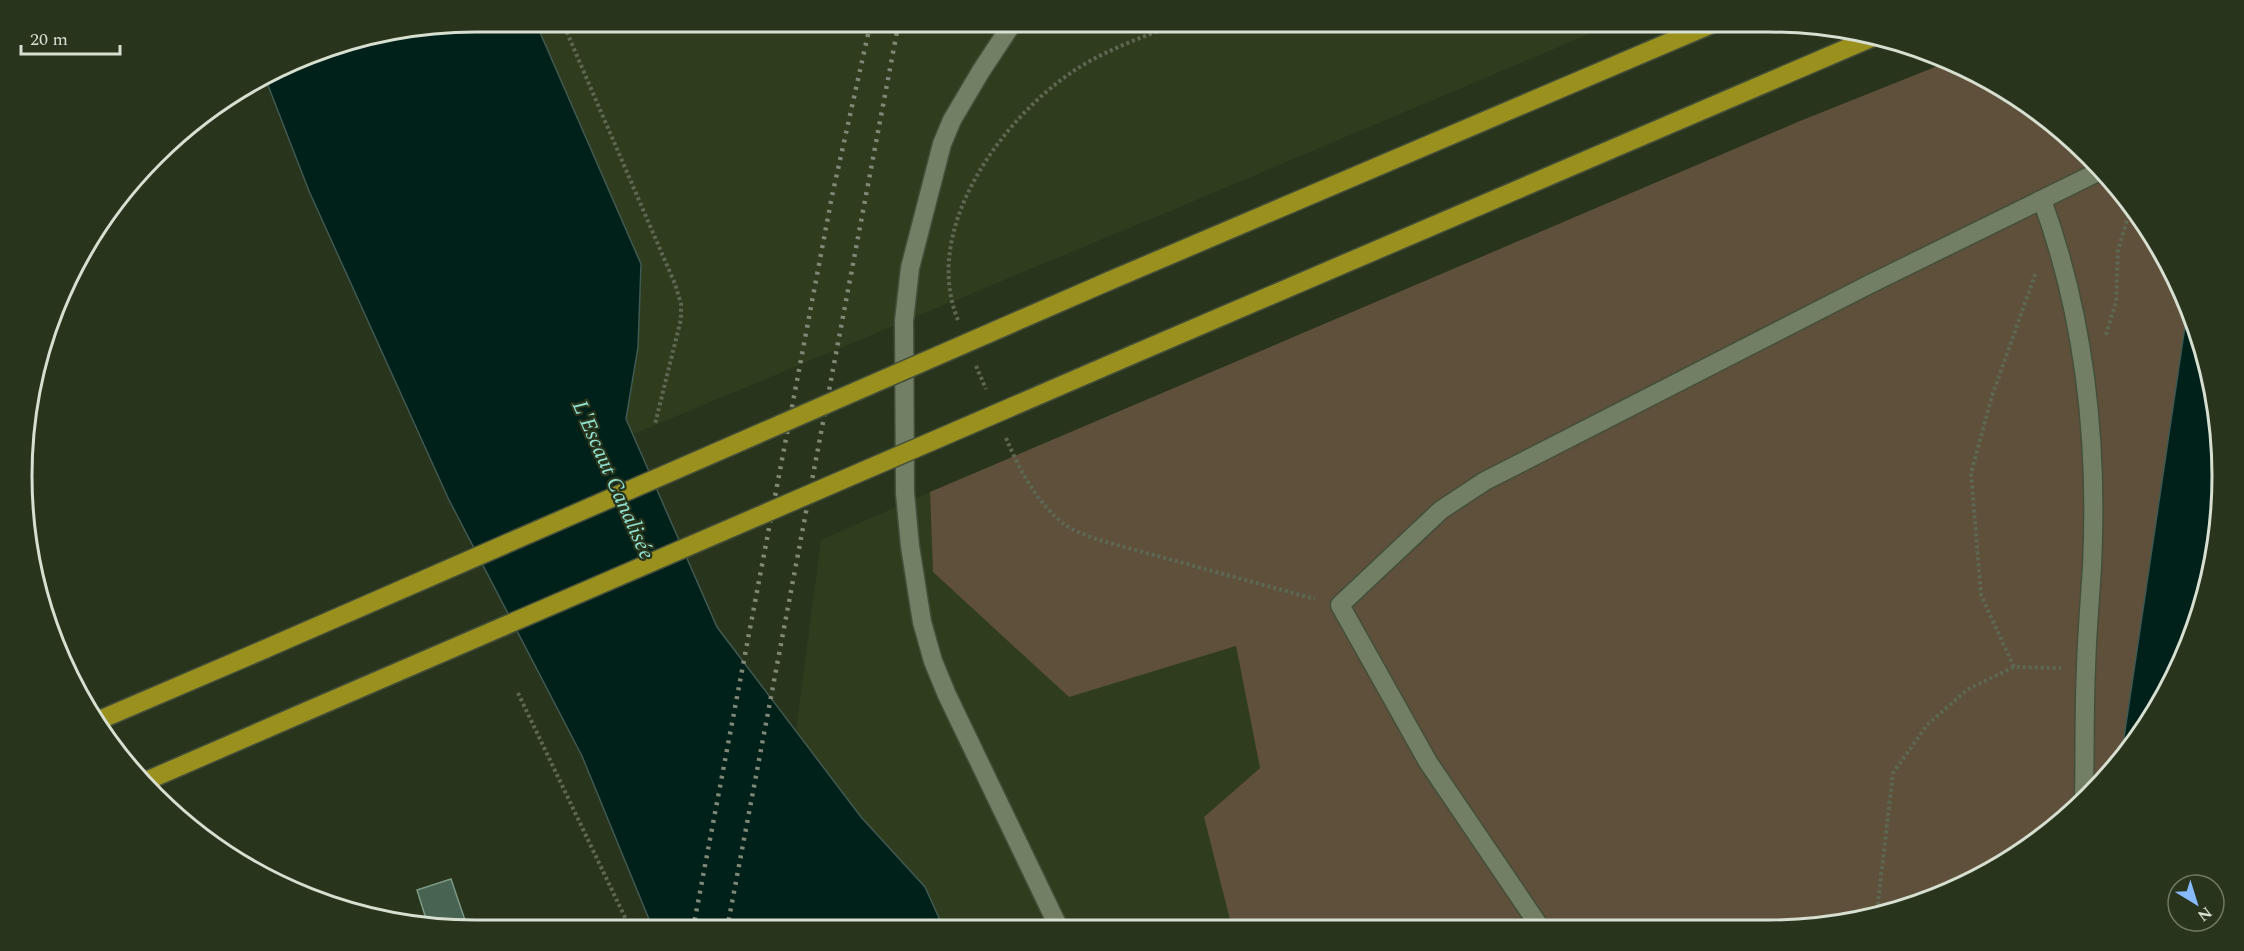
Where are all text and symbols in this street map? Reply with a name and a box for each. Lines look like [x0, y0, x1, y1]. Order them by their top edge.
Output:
scale bar [21, 18, 120, 56]
text: 20 m [30, 26, 68, 53]
water label: L'Escaut Canalisée [563, 395, 663, 565]
north arrow [2166, 873, 2226, 933]
text: N [2192, 901, 2217, 928]

